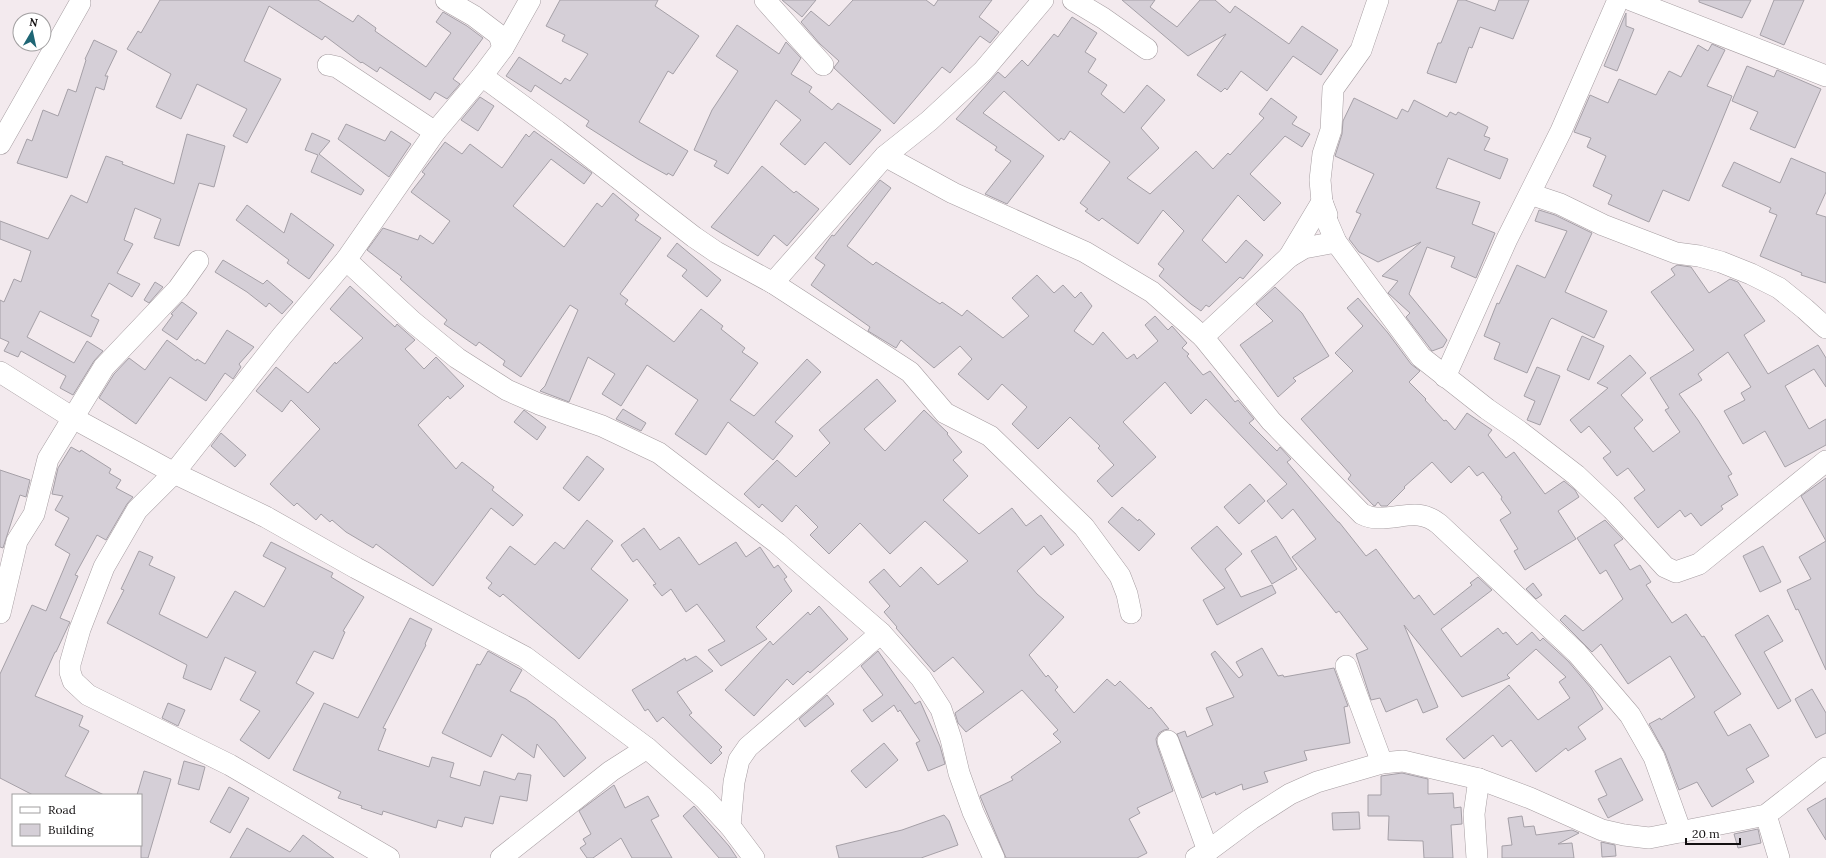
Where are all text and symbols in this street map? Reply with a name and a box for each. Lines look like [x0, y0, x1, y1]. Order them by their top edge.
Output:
north arrow [12, 12, 52, 52]
text: N [28, 15, 39, 30]
legend [12, 794, 142, 846]
text: Road [48, 802, 76, 817]
scale bar [1686, 820, 1740, 846]
text: Building [48, 822, 94, 837]
text: 20 m [1692, 826, 1720, 841]

